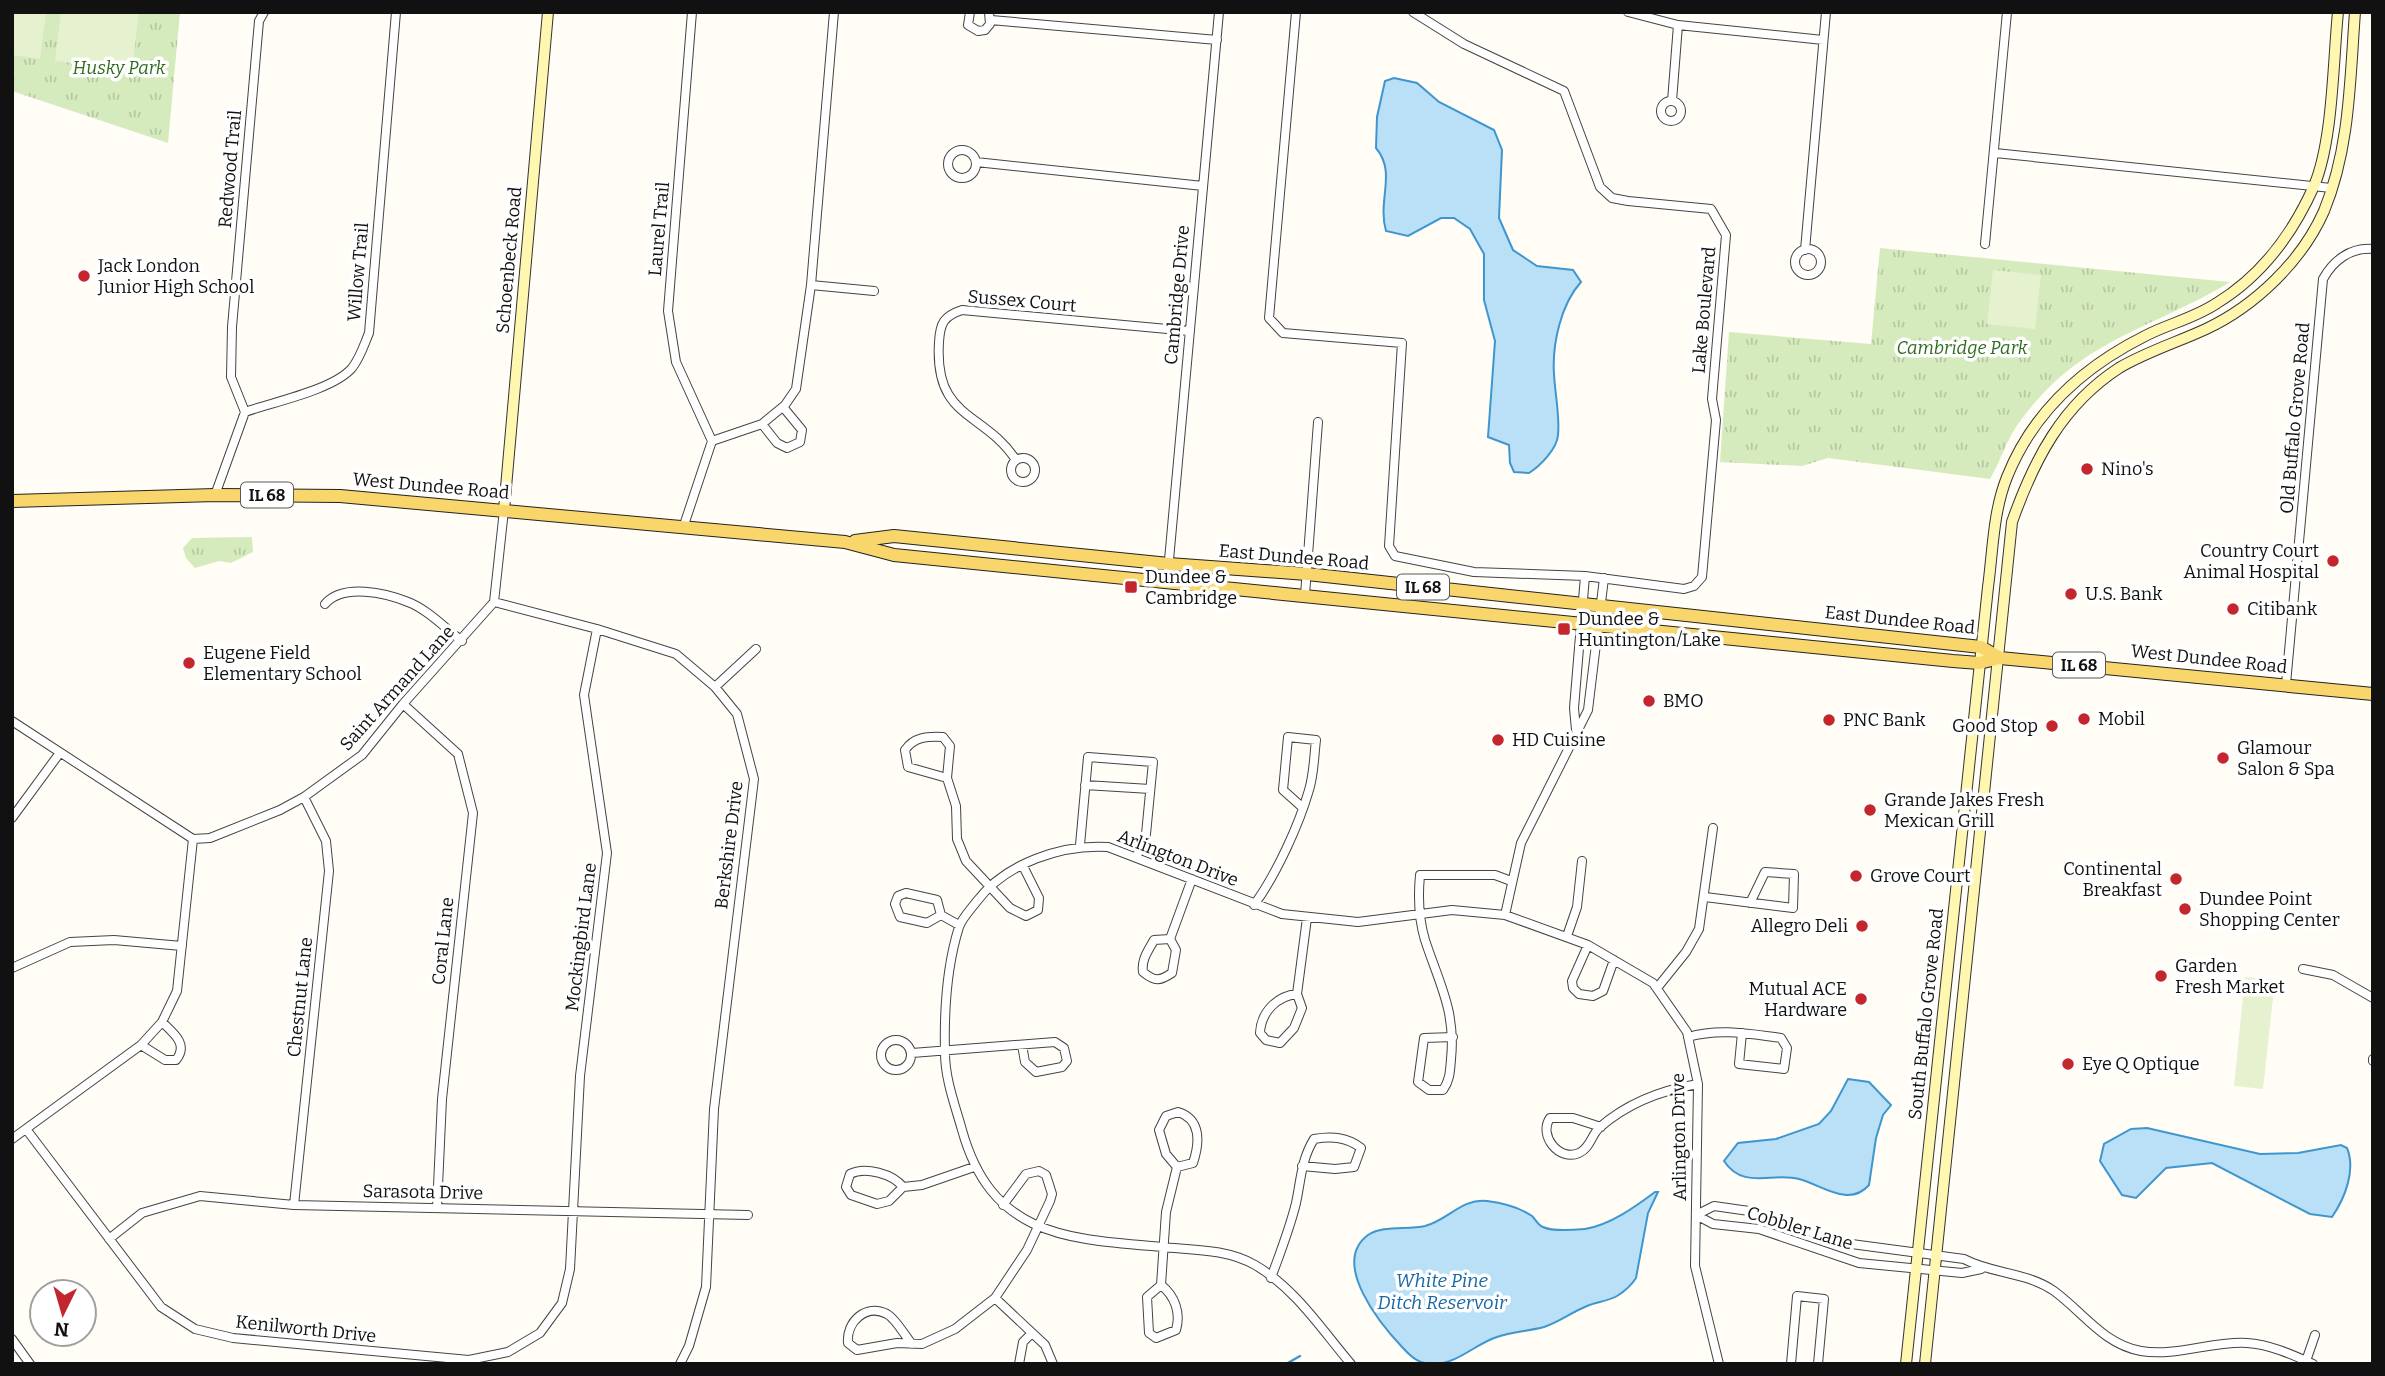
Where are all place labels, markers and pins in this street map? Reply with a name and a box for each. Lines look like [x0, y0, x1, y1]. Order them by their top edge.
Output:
place label: Jack London Junior High School [97, 255, 254, 298]
marker: Jack London Junior High School [76, 268, 92, 284]
place label: Nino's [2101, 458, 2154, 480]
marker: Nino's [2079, 461, 2095, 477]
place label: Country Court Animal Hospital [2184, 540, 2319, 583]
marker: Country Court Animal Hospital [2325, 553, 2341, 569]
place label: Dundee & Cambridge [1145, 566, 1237, 609]
marker: Dundee & Cambridge [1123, 579, 1139, 595]
place label: U.S. Bank [2085, 583, 2163, 605]
marker: U.S. Bank [2063, 586, 2079, 602]
place label: Citibank [2247, 598, 2318, 620]
marker: Citibank [2225, 601, 2241, 617]
place label: Dundee & Huntington/Lake [1578, 608, 1721, 651]
marker: Dundee & Huntington/Lake [1556, 621, 1572, 637]
place label: Eugene Field Elementary School [203, 642, 362, 685]
marker: Eugene Field Elementary School [181, 655, 197, 671]
place label: BMO [1663, 690, 1704, 712]
marker: BMO [1641, 693, 1657, 709]
place label: Mobil [2098, 708, 2145, 730]
place label: PNC Bank [1843, 709, 1926, 731]
marker: Mobil [2076, 711, 2092, 727]
marker: PNC Bank [1821, 712, 1837, 728]
place label: Good Stop [1952, 715, 2038, 737]
marker: Good Stop [2044, 718, 2060, 734]
place label: HD Cuisine [1512, 729, 1606, 751]
marker: HD Cuisine [1490, 732, 1506, 748]
place label: Glamour Salon & Spa [2237, 737, 2335, 780]
marker: Glamour Salon & Spa [2215, 750, 2231, 766]
place label: Grande Jakes Fresh Mexican Grill [1884, 789, 2044, 832]
marker: Grande Jakes Fresh Mexican Grill [1862, 802, 1878, 818]
place label: Continental Breakfast [2063, 858, 2162, 901]
place label: Grove Court [1870, 865, 1971, 887]
marker: Grove Court [1848, 868, 1864, 884]
marker: Continental Breakfast [2168, 871, 2184, 887]
place label: Dundee Point Shopping Center [2199, 888, 2340, 931]
marker: Dundee Point Shopping Center [2177, 901, 2193, 917]
place label: Allegro Deli [1751, 915, 1848, 937]
marker: Allegro Deli [1854, 918, 1870, 934]
place label: Garden Fresh Market [2175, 955, 2285, 998]
marker: Garden Fresh Market [2153, 968, 2169, 984]
place label: Mutual ACE Hardware [1748, 978, 1847, 1021]
marker: Mutual ACE Hardware [1853, 991, 1869, 1007]
place label: Eye Q Optique [2082, 1053, 2200, 1075]
marker: Eye Q Optique [2060, 1056, 2076, 1072]

